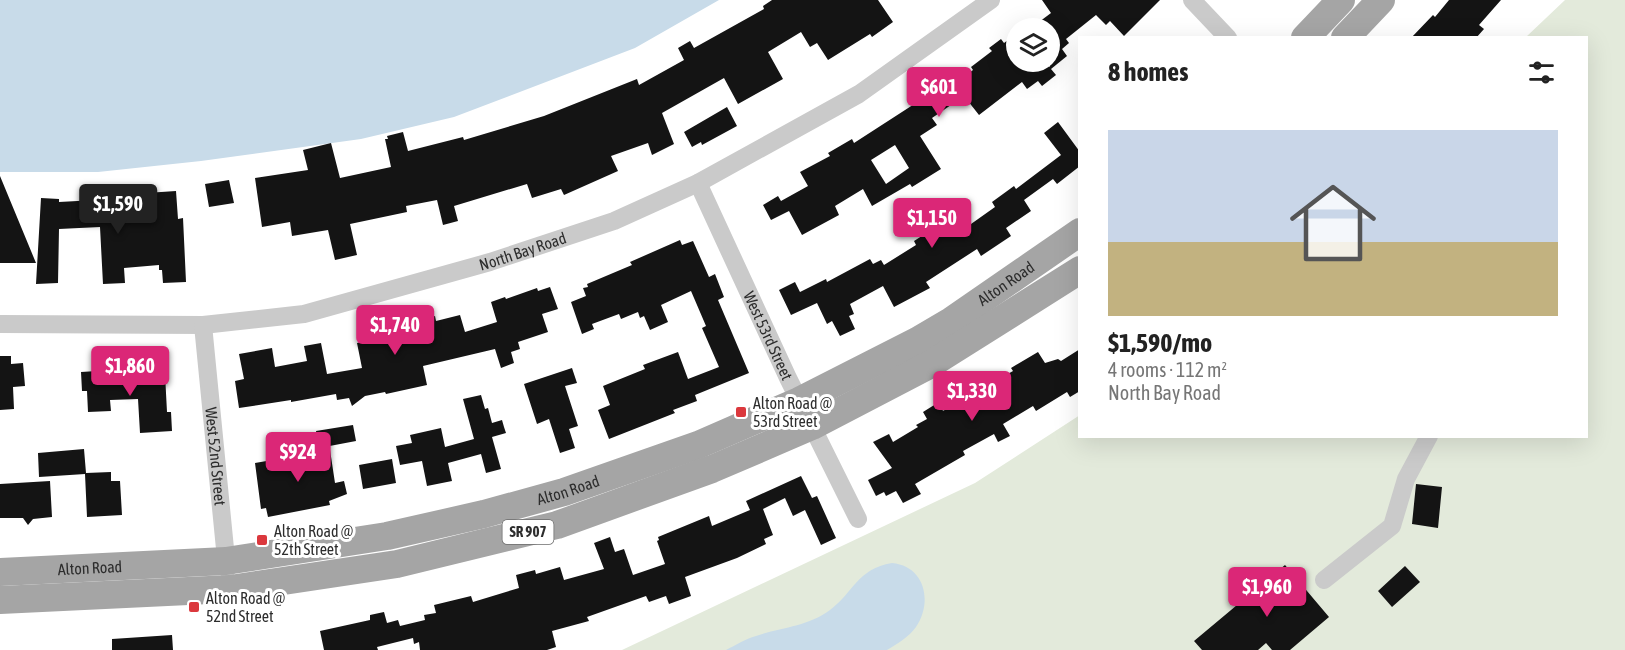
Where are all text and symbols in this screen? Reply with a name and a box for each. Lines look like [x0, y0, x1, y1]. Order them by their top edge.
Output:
map controls [1006, 18, 1060, 72]
button: layers [1006, 18, 1060, 72]
icon: filters [1525, 56, 1558, 89]
text: 8 homes [1108, 57, 1188, 87]
pin: $601 [903, 67, 975, 118]
text: $601 [921, 75, 957, 98]
icon: home [1279, 169, 1387, 277]
pin: $1,590 [69, 184, 167, 235]
text: $1,590 [93, 192, 143, 215]
pin: $1,150 [883, 198, 981, 249]
text: $1,150 [907, 206, 957, 229]
street label: North Bay Road [477, 228, 568, 274]
street label: Alton Road [974, 258, 1037, 309]
street label: West 53rd Street [740, 288, 797, 383]
pin: $1,740 [346, 305, 444, 356]
text: $1,740 [370, 313, 420, 336]
text: $1,590/mo [1108, 328, 1212, 358]
pin: $1,860 [81, 346, 179, 397]
text: $1,860 [105, 354, 155, 377]
text: 4 rooms · 112 m² [1108, 358, 1227, 381]
pin: $1,330 [923, 371, 1021, 422]
text: $1,330 [947, 379, 997, 402]
text: North Bay Road [1108, 381, 1221, 404]
place label: Alton Road @ 53rd Street [753, 394, 832, 430]
marker: Alton Road @ 53rd Street [734, 405, 748, 419]
street label: West 52nd Street [202, 406, 230, 507]
pin: $924 [262, 432, 334, 483]
text: $924 [280, 440, 316, 463]
street label: Alton Road [535, 471, 602, 508]
road number: SR 907 [502, 520, 554, 544]
place label: Alton Road @ 52th Street [274, 522, 353, 558]
marker: Alton Road @ 52th Street [255, 533, 269, 547]
street label: Alton Road [57, 557, 123, 578]
pin: $1,960 [1218, 567, 1316, 618]
text: $1,960 [1242, 575, 1292, 598]
place label: Alton Road @ 52nd Street [206, 589, 285, 625]
marker: Alton Road @ 52nd Street [187, 600, 201, 614]

